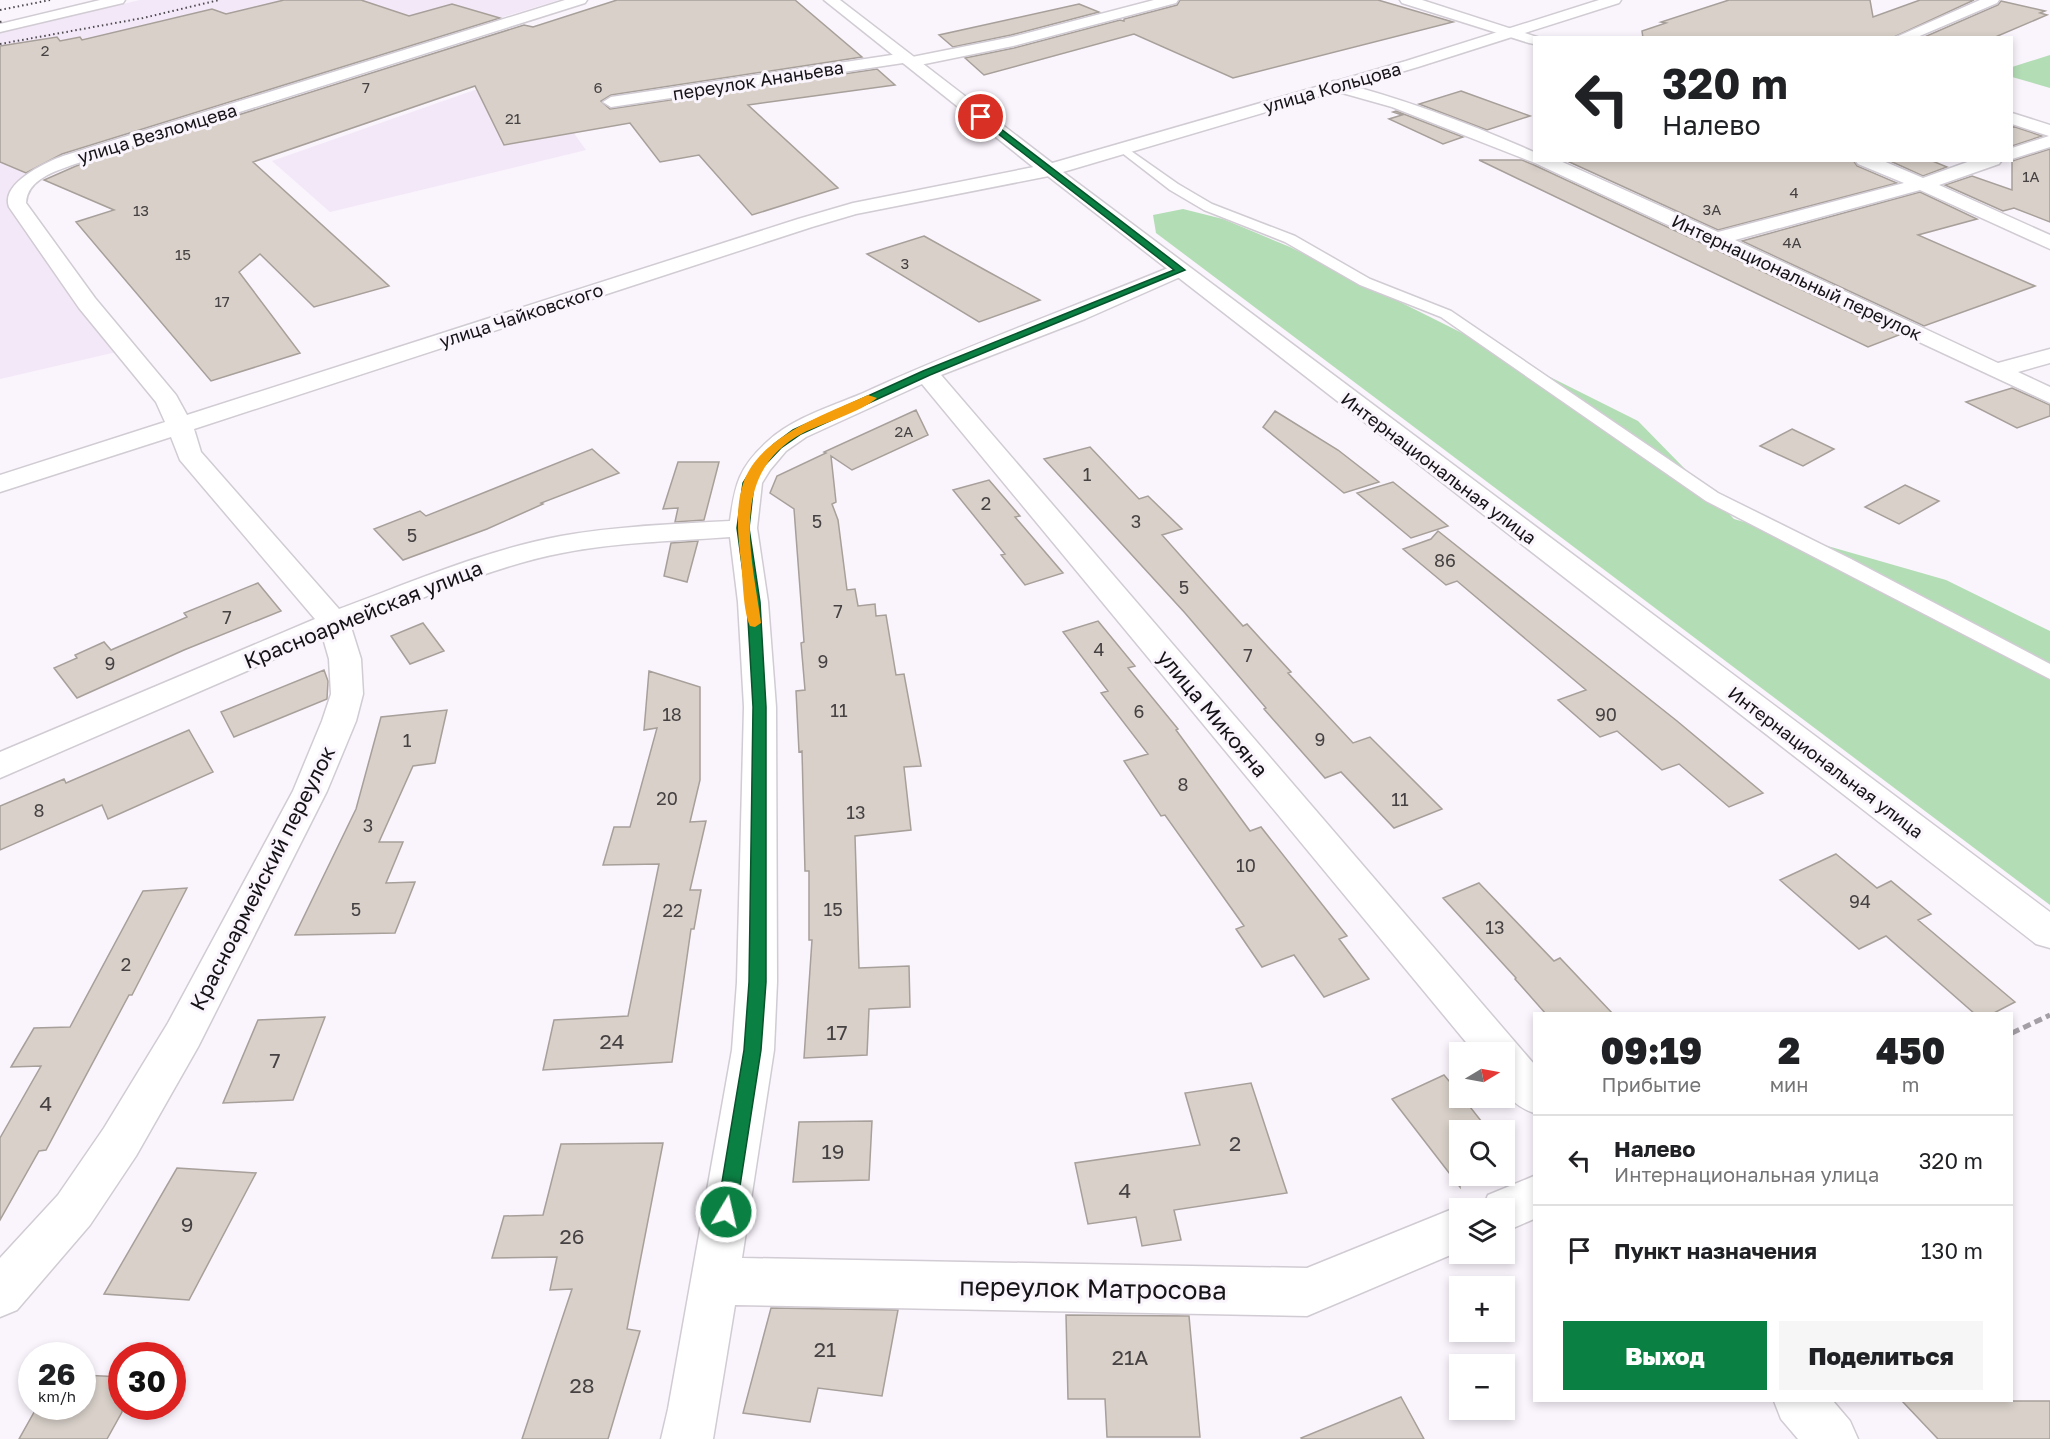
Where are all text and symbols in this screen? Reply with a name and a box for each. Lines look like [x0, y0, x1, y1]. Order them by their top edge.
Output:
house number: 2 [41, 41, 49, 59]
street label: переулок Ананьева [671, 56, 845, 104]
street label: улица Кольцова [1261, 57, 1403, 117]
text: 320 m [1662, 58, 1788, 108]
icon: left [1563, 60, 1641, 138]
house number: 7 [362, 78, 370, 96]
house number: 6 [593, 78, 603, 96]
pin [955, 91, 1006, 142]
street label: улица Везломцева [75, 98, 239, 168]
icon: arrive [964, 100, 997, 133]
house number: 21 [505, 109, 521, 127]
text: Налево [1662, 109, 1761, 141]
house number: 1А [2022, 167, 2040, 185]
house number: 4 [1789, 183, 1799, 201]
house number: 3А [1703, 200, 1721, 218]
house number: 13 [133, 201, 149, 219]
street label: Интернациональный переулок [1668, 209, 1926, 345]
house number: 4А [1782, 233, 1802, 251]
house number: 15 [175, 245, 191, 263]
house number: 3 [901, 254, 909, 272]
street label: улица Чайковского [436, 278, 606, 352]
house number: 17 [214, 292, 230, 310]
street label: Интернациональная улица [1337, 387, 1541, 549]
house number: 2А [895, 422, 913, 440]
house number: 1 [1083, 463, 1092, 485]
house number: 2 [981, 492, 991, 514]
house number: 5 [812, 510, 822, 532]
house number: 3 [1131, 510, 1141, 532]
house number: 5 [407, 524, 417, 546]
house number: 86 [1434, 549, 1456, 571]
street label: Красноармейская улица [240, 554, 486, 674]
house number: 5 [1179, 576, 1189, 598]
house number: 7 [833, 600, 843, 622]
house number: 7 [222, 606, 232, 628]
house number: 4 [1094, 638, 1105, 660]
street label: улица Микояна [1152, 644, 1274, 782]
house number: 7 [1243, 644, 1253, 666]
house number: 9 [818, 650, 828, 672]
house number: 9 [105, 652, 115, 674]
street label: Интернациональная улица [1724, 681, 1928, 843]
house number: 11 [830, 699, 848, 721]
house number: 6 [1134, 700, 1144, 722]
house number: 18 [662, 703, 682, 725]
house number: 90 [1595, 703, 1617, 725]
house number: 9 [1315, 728, 1325, 750]
house number: 1 [403, 729, 412, 751]
street label: Красноармейский переулок [184, 741, 340, 1015]
house number: 8 [1178, 773, 1188, 795]
house number: 20 [656, 787, 678, 809]
house number: 11 [1391, 788, 1409, 810]
house number: 8 [34, 799, 44, 821]
house number: 13 [846, 801, 866, 823]
house number: 3 [363, 814, 373, 836]
house number: 10 [1236, 854, 1256, 876]
house number: 94 [1849, 890, 1871, 912]
house number: 5 [351, 898, 361, 920]
house number: 15 [823, 898, 843, 920]
house number: 22 [663, 899, 683, 921]
house number: 13 [1485, 916, 1505, 938]
house number: 2 [121, 953, 131, 975]
house number: 17 [826, 1019, 848, 1045]
house number: 24 [600, 1028, 625, 1054]
text: 09:19 [1601, 1029, 1702, 1072]
text: 2 [1778, 1029, 1800, 1072]
text: 450 [1876, 1029, 1945, 1072]
north arrow [1449, 1042, 1515, 1108]
map controls [1449, 1042, 1515, 1420]
house number: 7 [269, 1047, 281, 1073]
text: Прибытие [1602, 1072, 1701, 1096]
text: мин [1770, 1072, 1808, 1096]
text: m [1902, 1072, 1920, 1096]
house number: 4 [40, 1090, 52, 1116]
button: search [1449, 1120, 1515, 1186]
house number: 2 [1229, 1130, 1241, 1156]
text: Налево [1614, 1135, 1696, 1162]
house number: 19 [822, 1138, 844, 1164]
icon: left [1563, 1144, 1596, 1177]
text: 320 m [1919, 1147, 1983, 1174]
text: Интернациональная улица [1614, 1162, 1879, 1186]
house number: 4 [1119, 1177, 1131, 1203]
position arrow [694, 1180, 758, 1244]
button: layers [1449, 1198, 1515, 1264]
house number: 9 [181, 1211, 193, 1237]
house number: 26 [560, 1223, 584, 1249]
icon: arrive [1563, 1234, 1596, 1267]
text: Пункт назначения [1614, 1237, 1817, 1264]
text: 130 m [1921, 1237, 1983, 1264]
street label: переулок Матросова [959, 1270, 1227, 1306]
button: + [1449, 1276, 1515, 1342]
button: Выход [1563, 1321, 1767, 1390]
button: Поделиться [1779, 1321, 1983, 1390]
house number: 21 [814, 1336, 836, 1362]
speed limit sign: 30 [108, 1342, 186, 1420]
house number: 21А [1112, 1344, 1148, 1370]
button: − [1449, 1354, 1515, 1420]
text: 26 [38, 1356, 76, 1392]
house number: 28 [570, 1372, 595, 1398]
text: km/h [38, 1387, 76, 1405]

